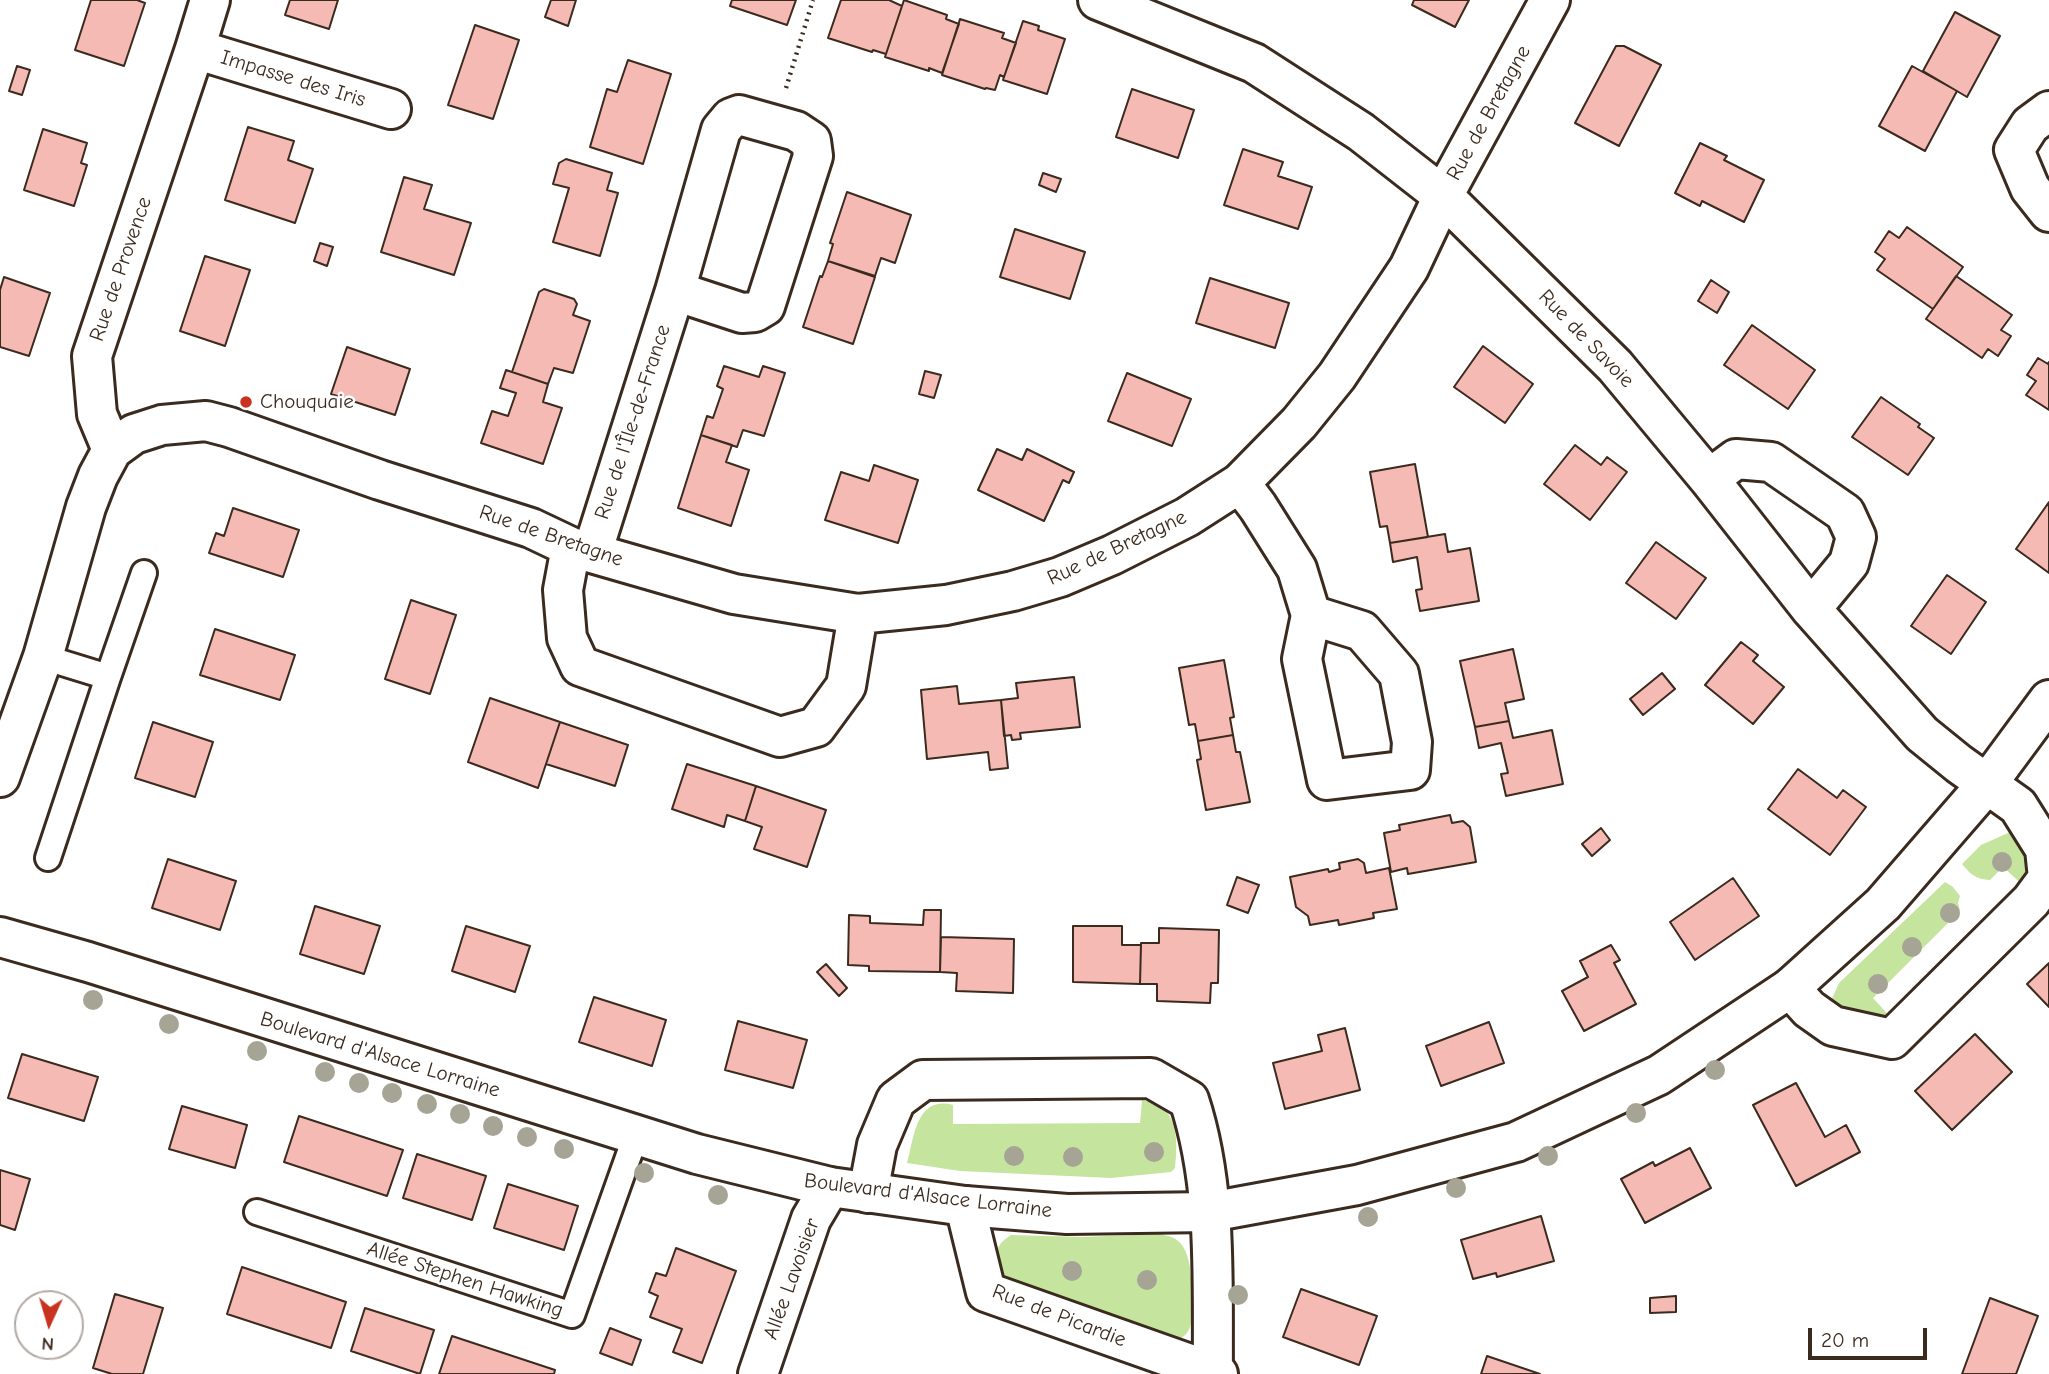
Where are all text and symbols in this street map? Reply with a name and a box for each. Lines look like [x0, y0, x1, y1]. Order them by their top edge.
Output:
street label: Rue de Bretagne [1442, 41, 1536, 185]
street label: Impasse des Iris [218, 45, 368, 113]
street label: Rue de Provence [84, 193, 158, 345]
street label: Rue de Savoie [1533, 285, 1639, 393]
street label: Rue de l'Île-de-France [590, 321, 676, 523]
place label: Chouquaie [260, 389, 354, 415]
marker: Chouquaie [238, 394, 254, 410]
street label: Rue de Bretagne [476, 500, 626, 572]
street label: Rue de Bretagne [1044, 505, 1190, 591]
street label: Boulevard d'Alsace Lorraine [257, 1006, 503, 1104]
street label: Boulevard d'Alsace Lorraine [803, 1168, 1053, 1224]
street label: Allée Lavoisier [758, 1215, 826, 1343]
street label: Allée Stephen Hawking [364, 1236, 566, 1324]
street label: Rue de Picardie [989, 1279, 1129, 1353]
north arrow [14, 1290, 84, 1360]
scale bar [1811, 1314, 1930, 1358]
text: 20 m [1821, 1328, 1869, 1352]
text: N [41, 1333, 55, 1355]

